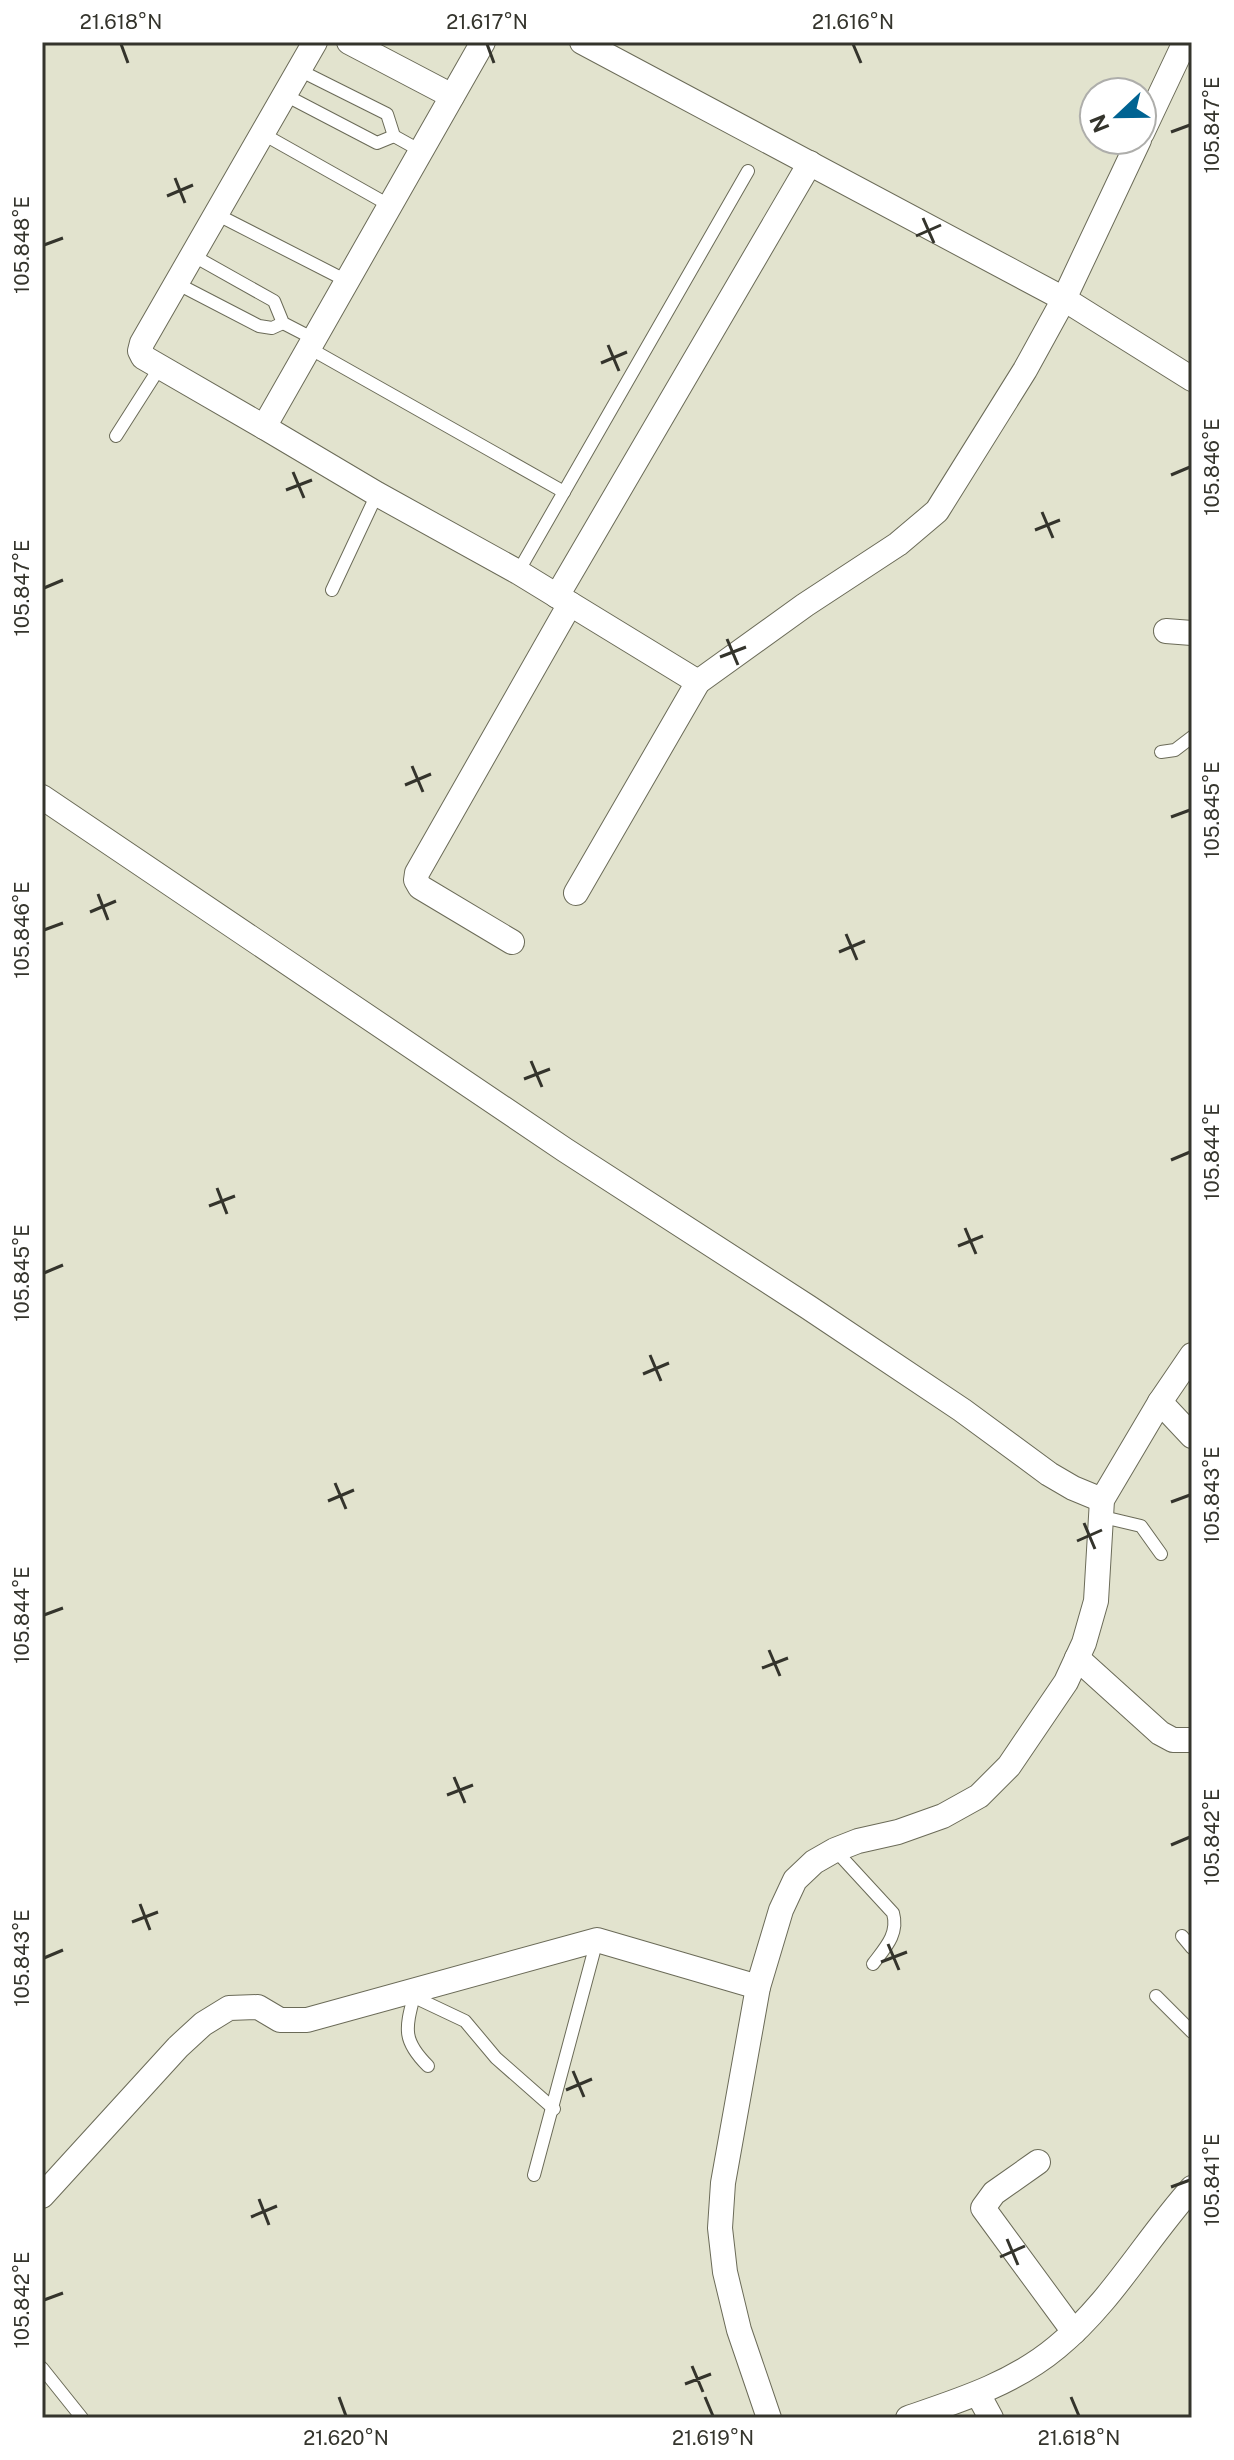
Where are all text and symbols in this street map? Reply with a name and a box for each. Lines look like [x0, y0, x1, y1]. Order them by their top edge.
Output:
text: 21.618°N [80, 10, 162, 34]
text: 21.617°N [446, 10, 528, 34]
text: 21.616°N [812, 10, 894, 34]
north arrow [1078, 76, 1158, 156]
text: 105.847°E [1200, 77, 1224, 173]
text: N [1084, 111, 1115, 136]
text: 105.848°E [10, 196, 34, 294]
text: 105.846°E [1200, 418, 1224, 516]
text: 105.847°E [10, 540, 34, 636]
text: 105.845°E [1200, 761, 1224, 859]
text: 105.846°E [10, 881, 34, 979]
text: 105.844°E [1200, 1103, 1224, 1201]
text: 105.845°E [10, 1224, 34, 1322]
text: 105.843°E [1200, 1446, 1224, 1544]
text: 105.844°E [10, 1566, 34, 1664]
text: 105.842°E [1200, 1789, 1224, 1885]
text: 105.843°E [10, 1909, 34, 2007]
text: 105.841°E [1200, 2134, 1224, 2227]
text: 105.842°E [10, 2252, 34, 2348]
text: 21.620°N [303, 2426, 389, 2450]
text: 21.619°N [672, 2426, 754, 2450]
text: 21.618°N [1038, 2426, 1120, 2450]

